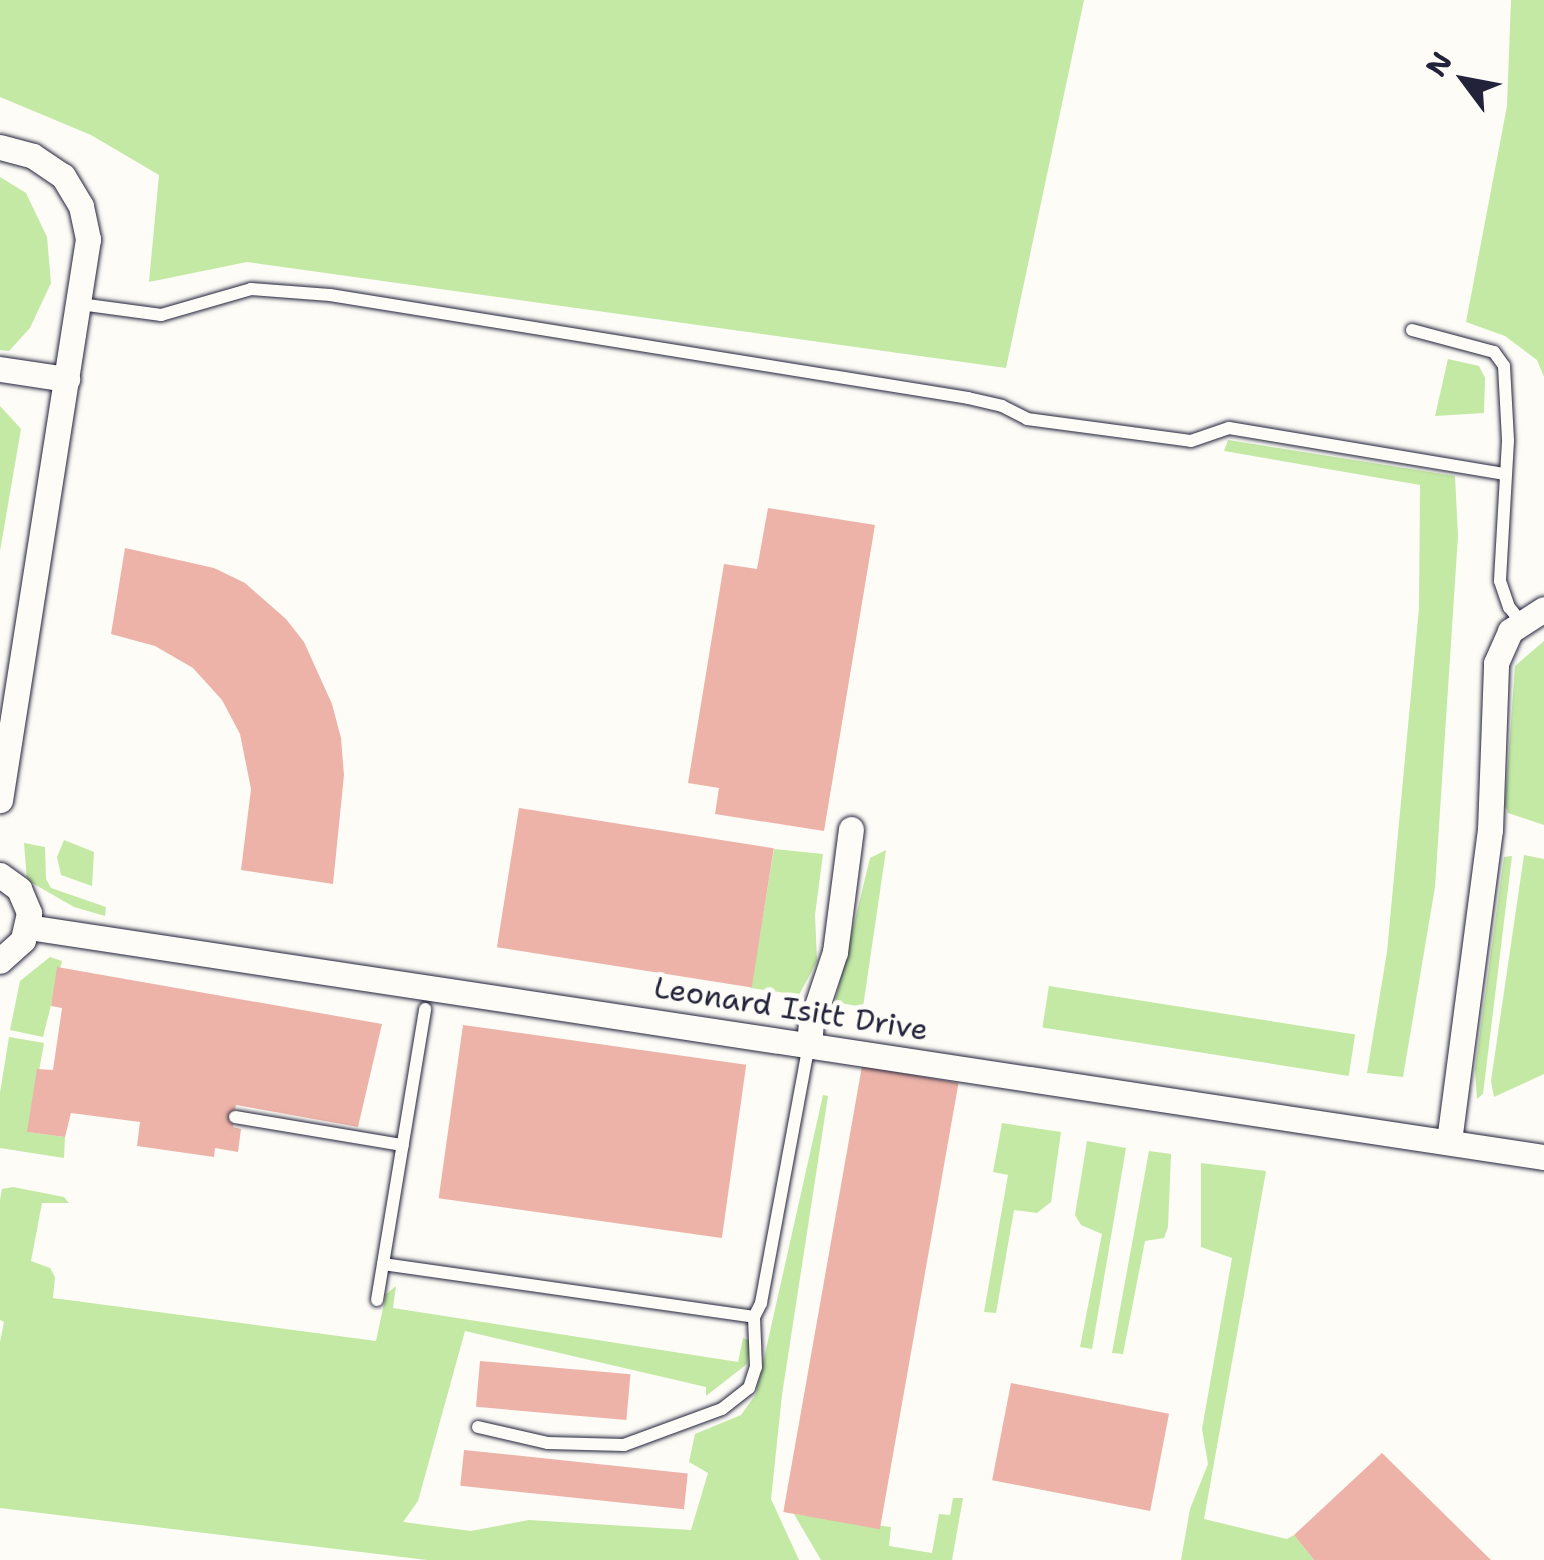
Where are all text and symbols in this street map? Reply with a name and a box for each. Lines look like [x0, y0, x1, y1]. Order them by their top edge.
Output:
north arrow [1414, 30, 1514, 130]
text: N [1417, 45, 1461, 84]
street label: Leonard Isitt Drive [651, 970, 931, 1048]

